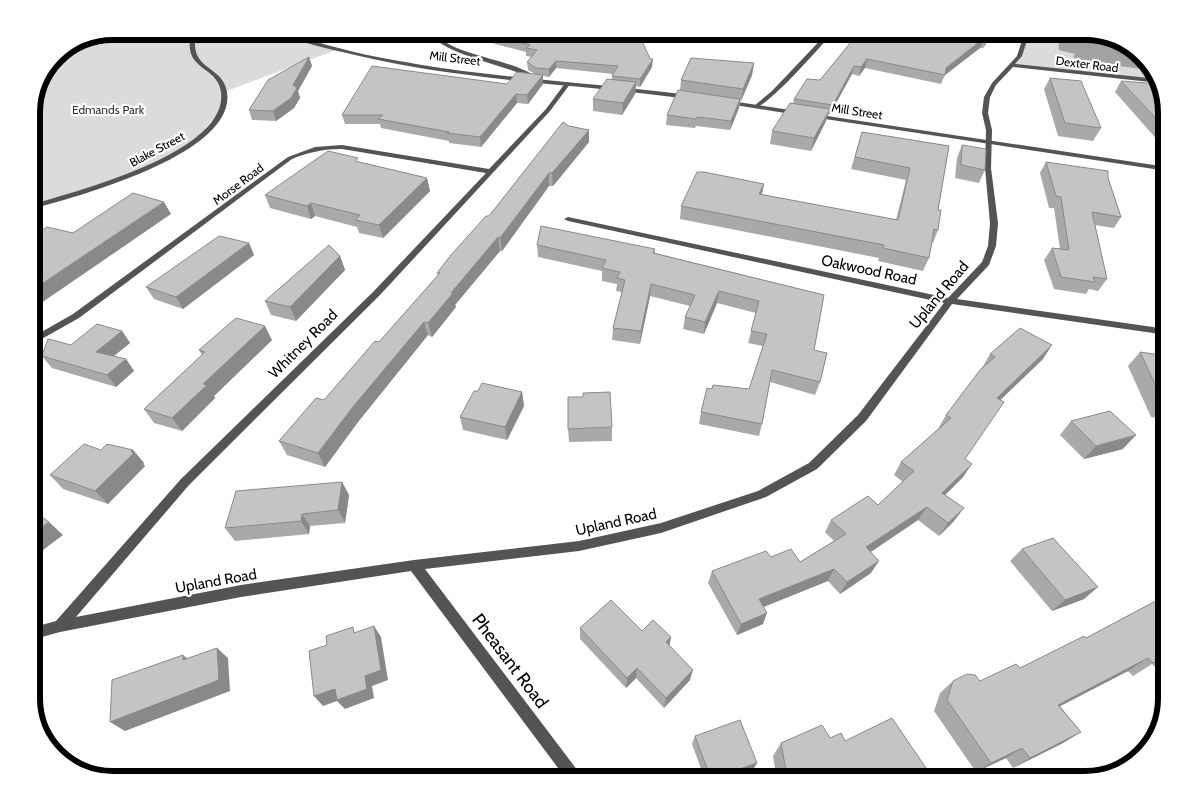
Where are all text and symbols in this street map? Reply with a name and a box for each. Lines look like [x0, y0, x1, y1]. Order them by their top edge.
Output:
street label: Mill Street [429, 47, 481, 69]
street label: Dexter Road [1055, 53, 1119, 75]
street label: Mill Street [830, 100, 884, 122]
park label: Edmands Park [72, 102, 145, 117]
street label: Blake Street [127, 128, 187, 170]
street label: Morse Road [210, 160, 266, 208]
street label: Oakwood Road [820, 251, 918, 289]
street label: Upland Road [906, 258, 972, 332]
street label: Whitney Road [265, 306, 341, 382]
street label: Upland Road [574, 505, 658, 539]
street label: Upland Road [174, 565, 258, 597]
street label: Pheasant Road [467, 609, 553, 713]

